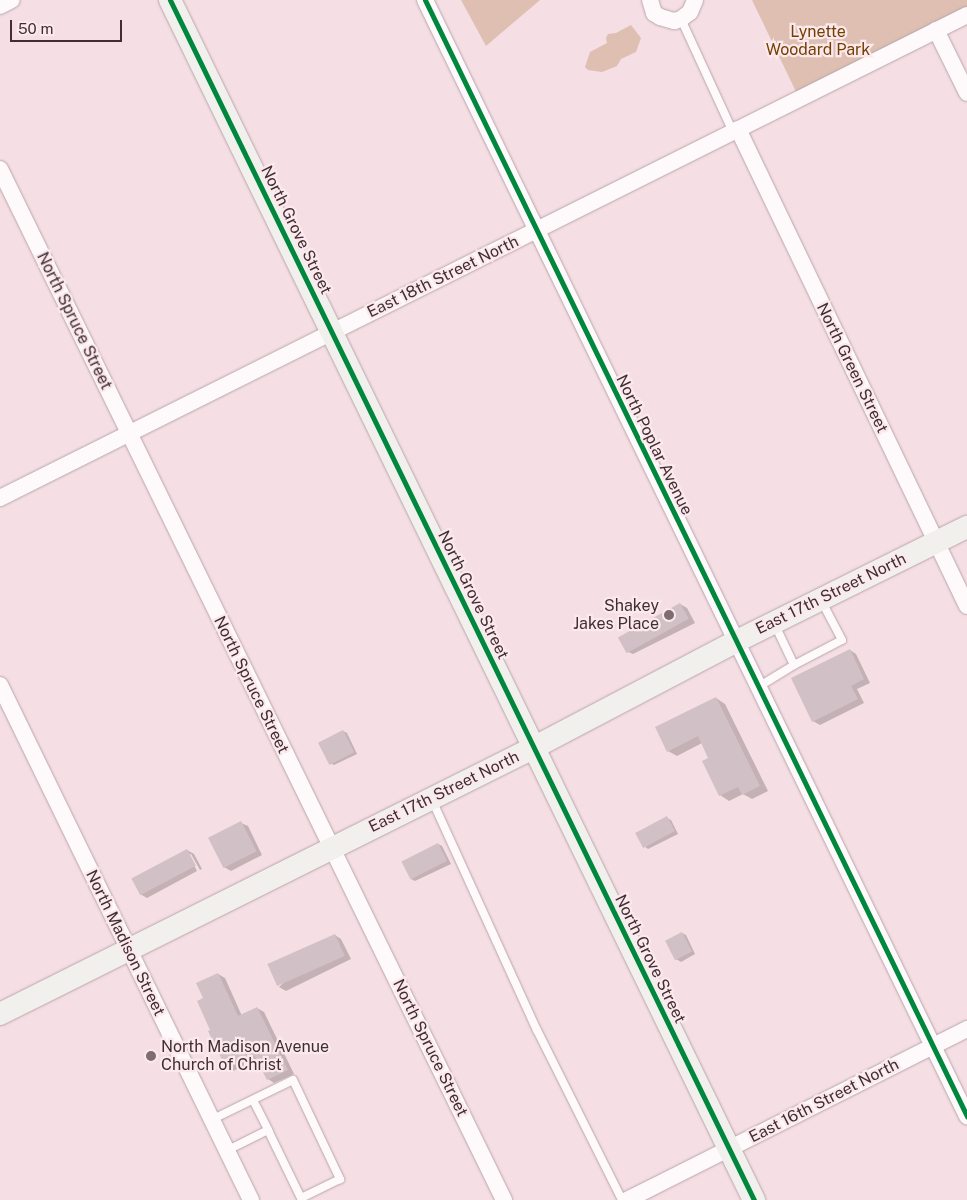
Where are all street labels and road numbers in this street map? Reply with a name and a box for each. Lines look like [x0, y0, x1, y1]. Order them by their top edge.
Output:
street label: North Grove Street [257, 163, 335, 297]
street label: East 18th Street North [364, 232, 522, 322]
street label: North Spruce Street [32, 249, 116, 393]
street label: North Green Street [812, 300, 892, 436]
street label: North Poplar Avenue [612, 372, 696, 518]
street label: North Grove Street [434, 528, 512, 662]
street label: East 17th Street North [753, 549, 909, 639]
street label: North Spruce Street [209, 613, 293, 757]
street label: East 17th Street North [366, 747, 522, 837]
street label: North Madison Street [81, 867, 169, 1019]
street label: North Grove Street [611, 892, 689, 1026]
street label: North Spruce Street [388, 976, 472, 1120]
street label: East 16th Street North [746, 1055, 902, 1147]

